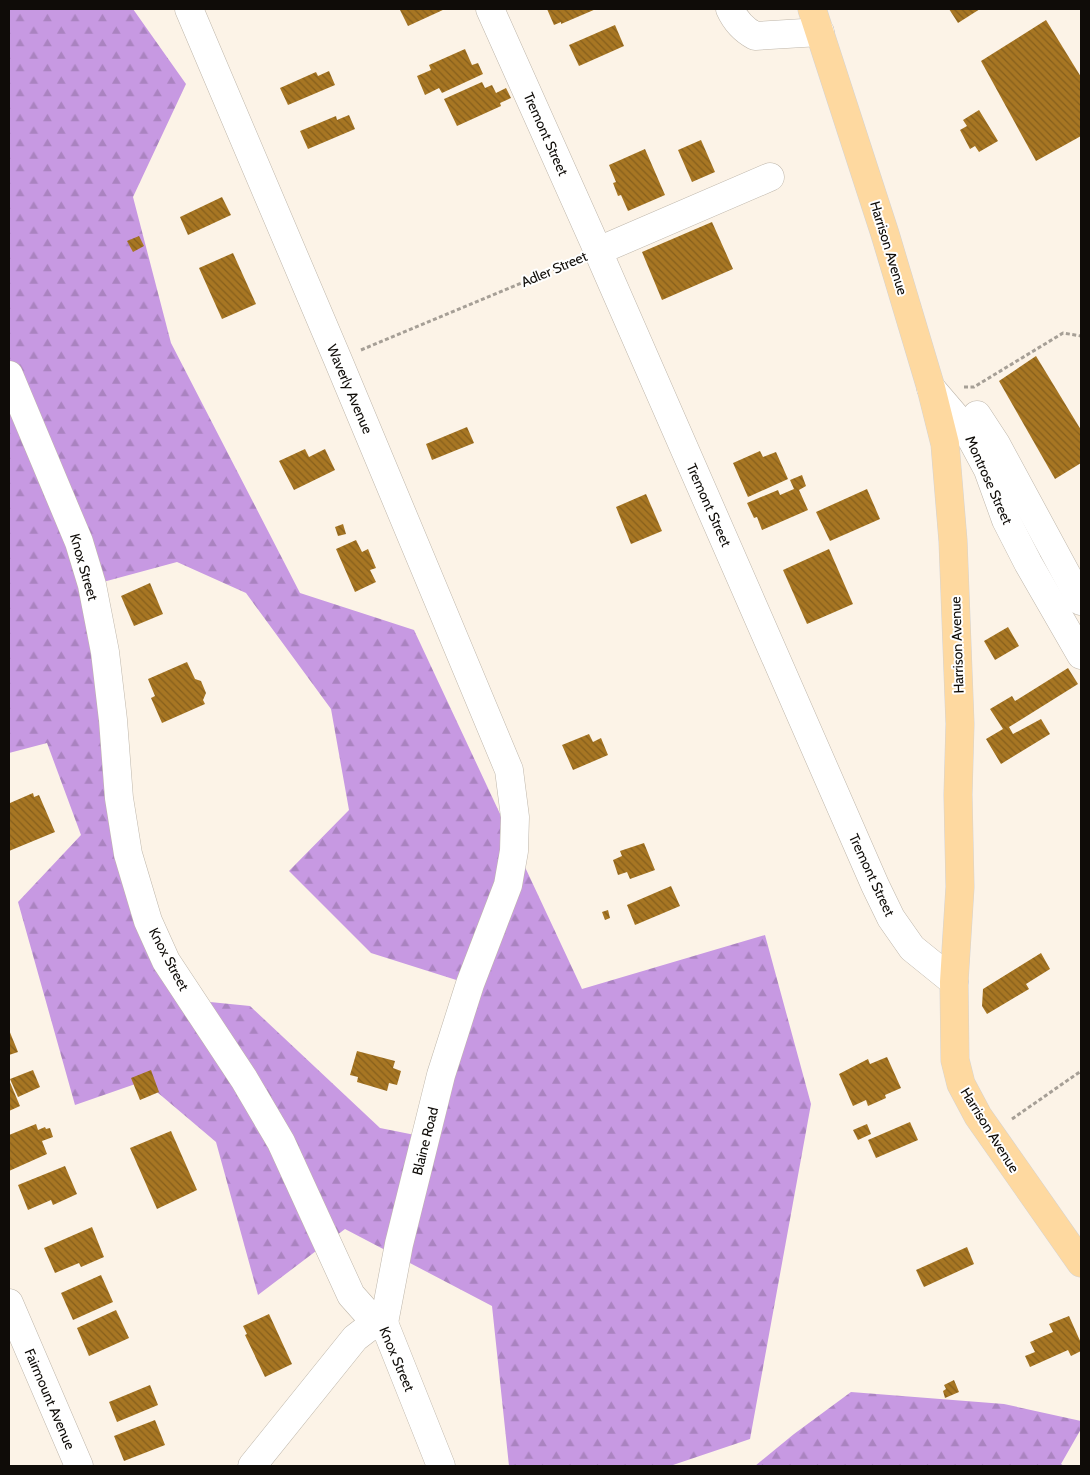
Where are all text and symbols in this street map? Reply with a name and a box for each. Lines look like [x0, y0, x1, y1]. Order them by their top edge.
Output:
street label: Tremont Street [520, 90, 572, 179]
street label: Harrison Avenue [866, 199, 912, 297]
street label: Adler Street [518, 247, 590, 291]
street label: Waverly Avenue [323, 342, 377, 436]
street label: Montrose Street [961, 433, 1017, 527]
street label: Tremont Street [683, 461, 735, 550]
street label: Knox Street [66, 531, 102, 603]
street label: Harrison Avenue [946, 596, 968, 694]
street label: Tremont Street [845, 831, 899, 919]
street label: Knox Street [145, 924, 193, 994]
street label: Harrison Avenue [957, 1084, 1023, 1176]
street label: Blaine Road [408, 1105, 442, 1177]
street label: Knox Street [375, 1324, 419, 1395]
street label: Fairmount Avenue [21, 1346, 79, 1452]

